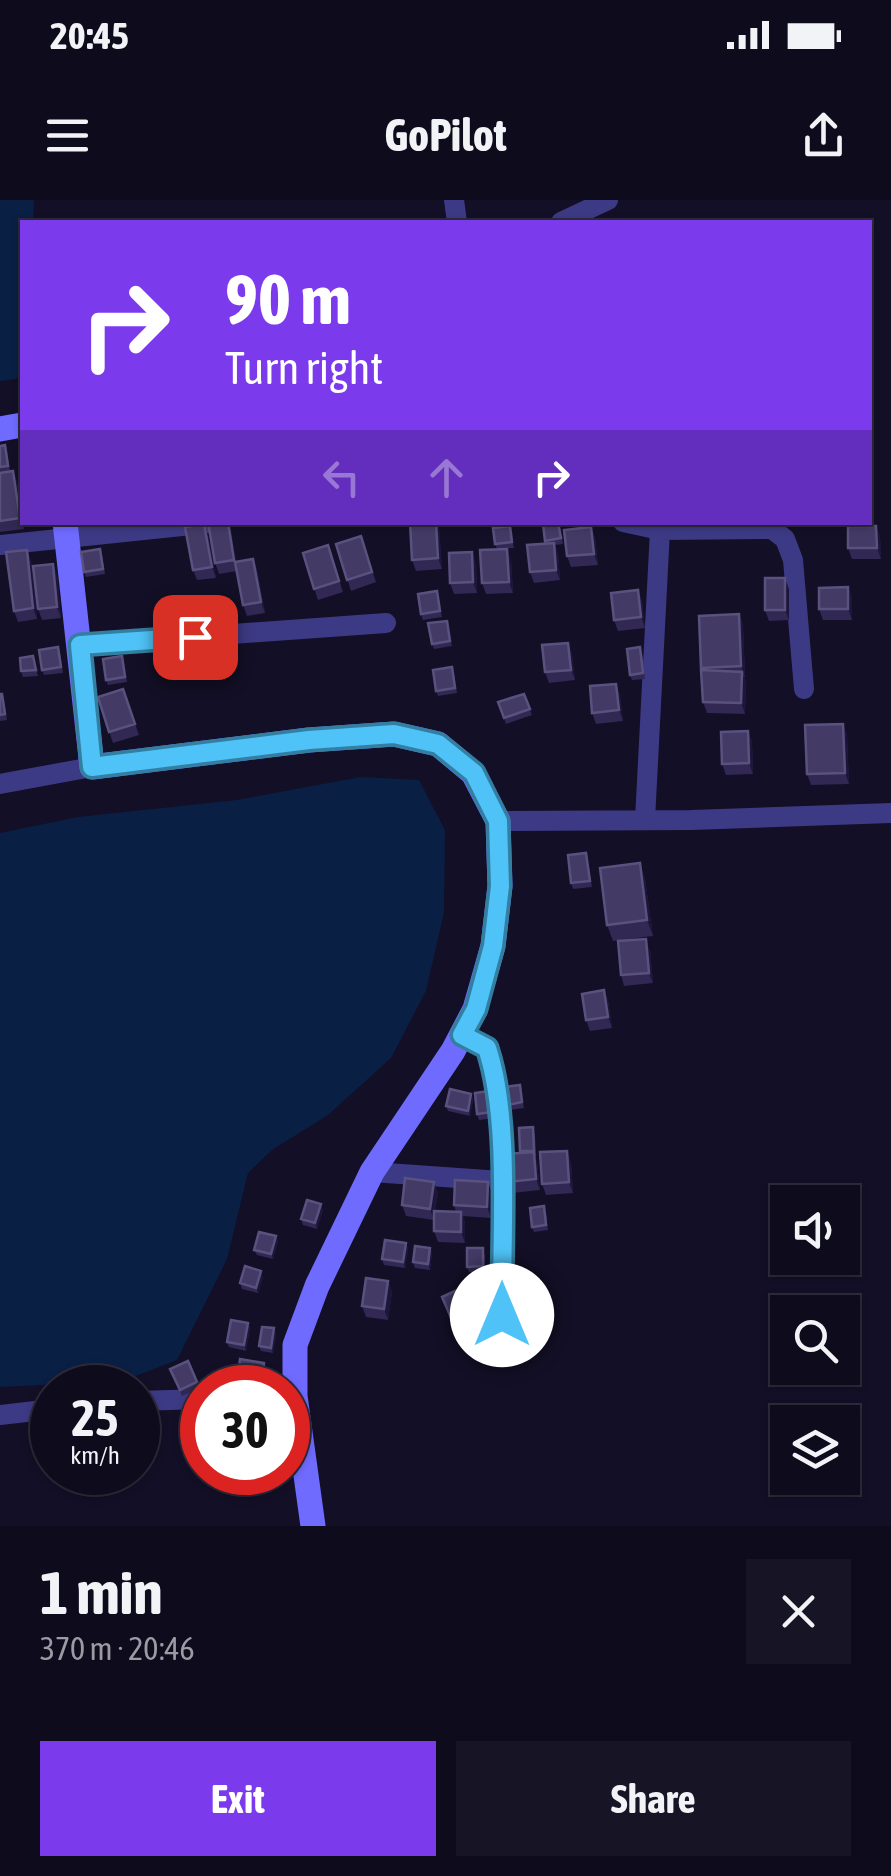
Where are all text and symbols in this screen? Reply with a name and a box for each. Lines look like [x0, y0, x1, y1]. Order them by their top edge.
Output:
text: 20:45 [50, 14, 129, 57]
icon: menu [40, 108, 95, 163]
icon: share [796, 108, 851, 163]
text: GoPilot [384, 109, 507, 161]
text: 90 m [225, 259, 351, 339]
icon: right [60, 260, 190, 390]
text: Turn right [225, 342, 383, 394]
icon: left [314, 450, 369, 505]
icon: ahead [419, 450, 474, 505]
icon: right [524, 450, 579, 505]
pin [153, 595, 238, 680]
icon: arrive [168, 610, 223, 665]
map controls [770, 1185, 860, 1495]
button: sound [770, 1185, 860, 1275]
position arrow [450, 1263, 554, 1367]
button: search [770, 1295, 860, 1385]
speed limit sign: 30 [180, 1365, 310, 1495]
text: 25 [71, 1389, 118, 1447]
button: layers [770, 1405, 860, 1495]
text: km/h [70, 1441, 120, 1469]
text: 1 min [40, 1558, 163, 1627]
button: close [746, 1559, 851, 1664]
text: 370 m · 20:46 [40, 1630, 195, 1667]
button: Exit [40, 1741, 436, 1856]
button: Share [456, 1741, 851, 1856]

